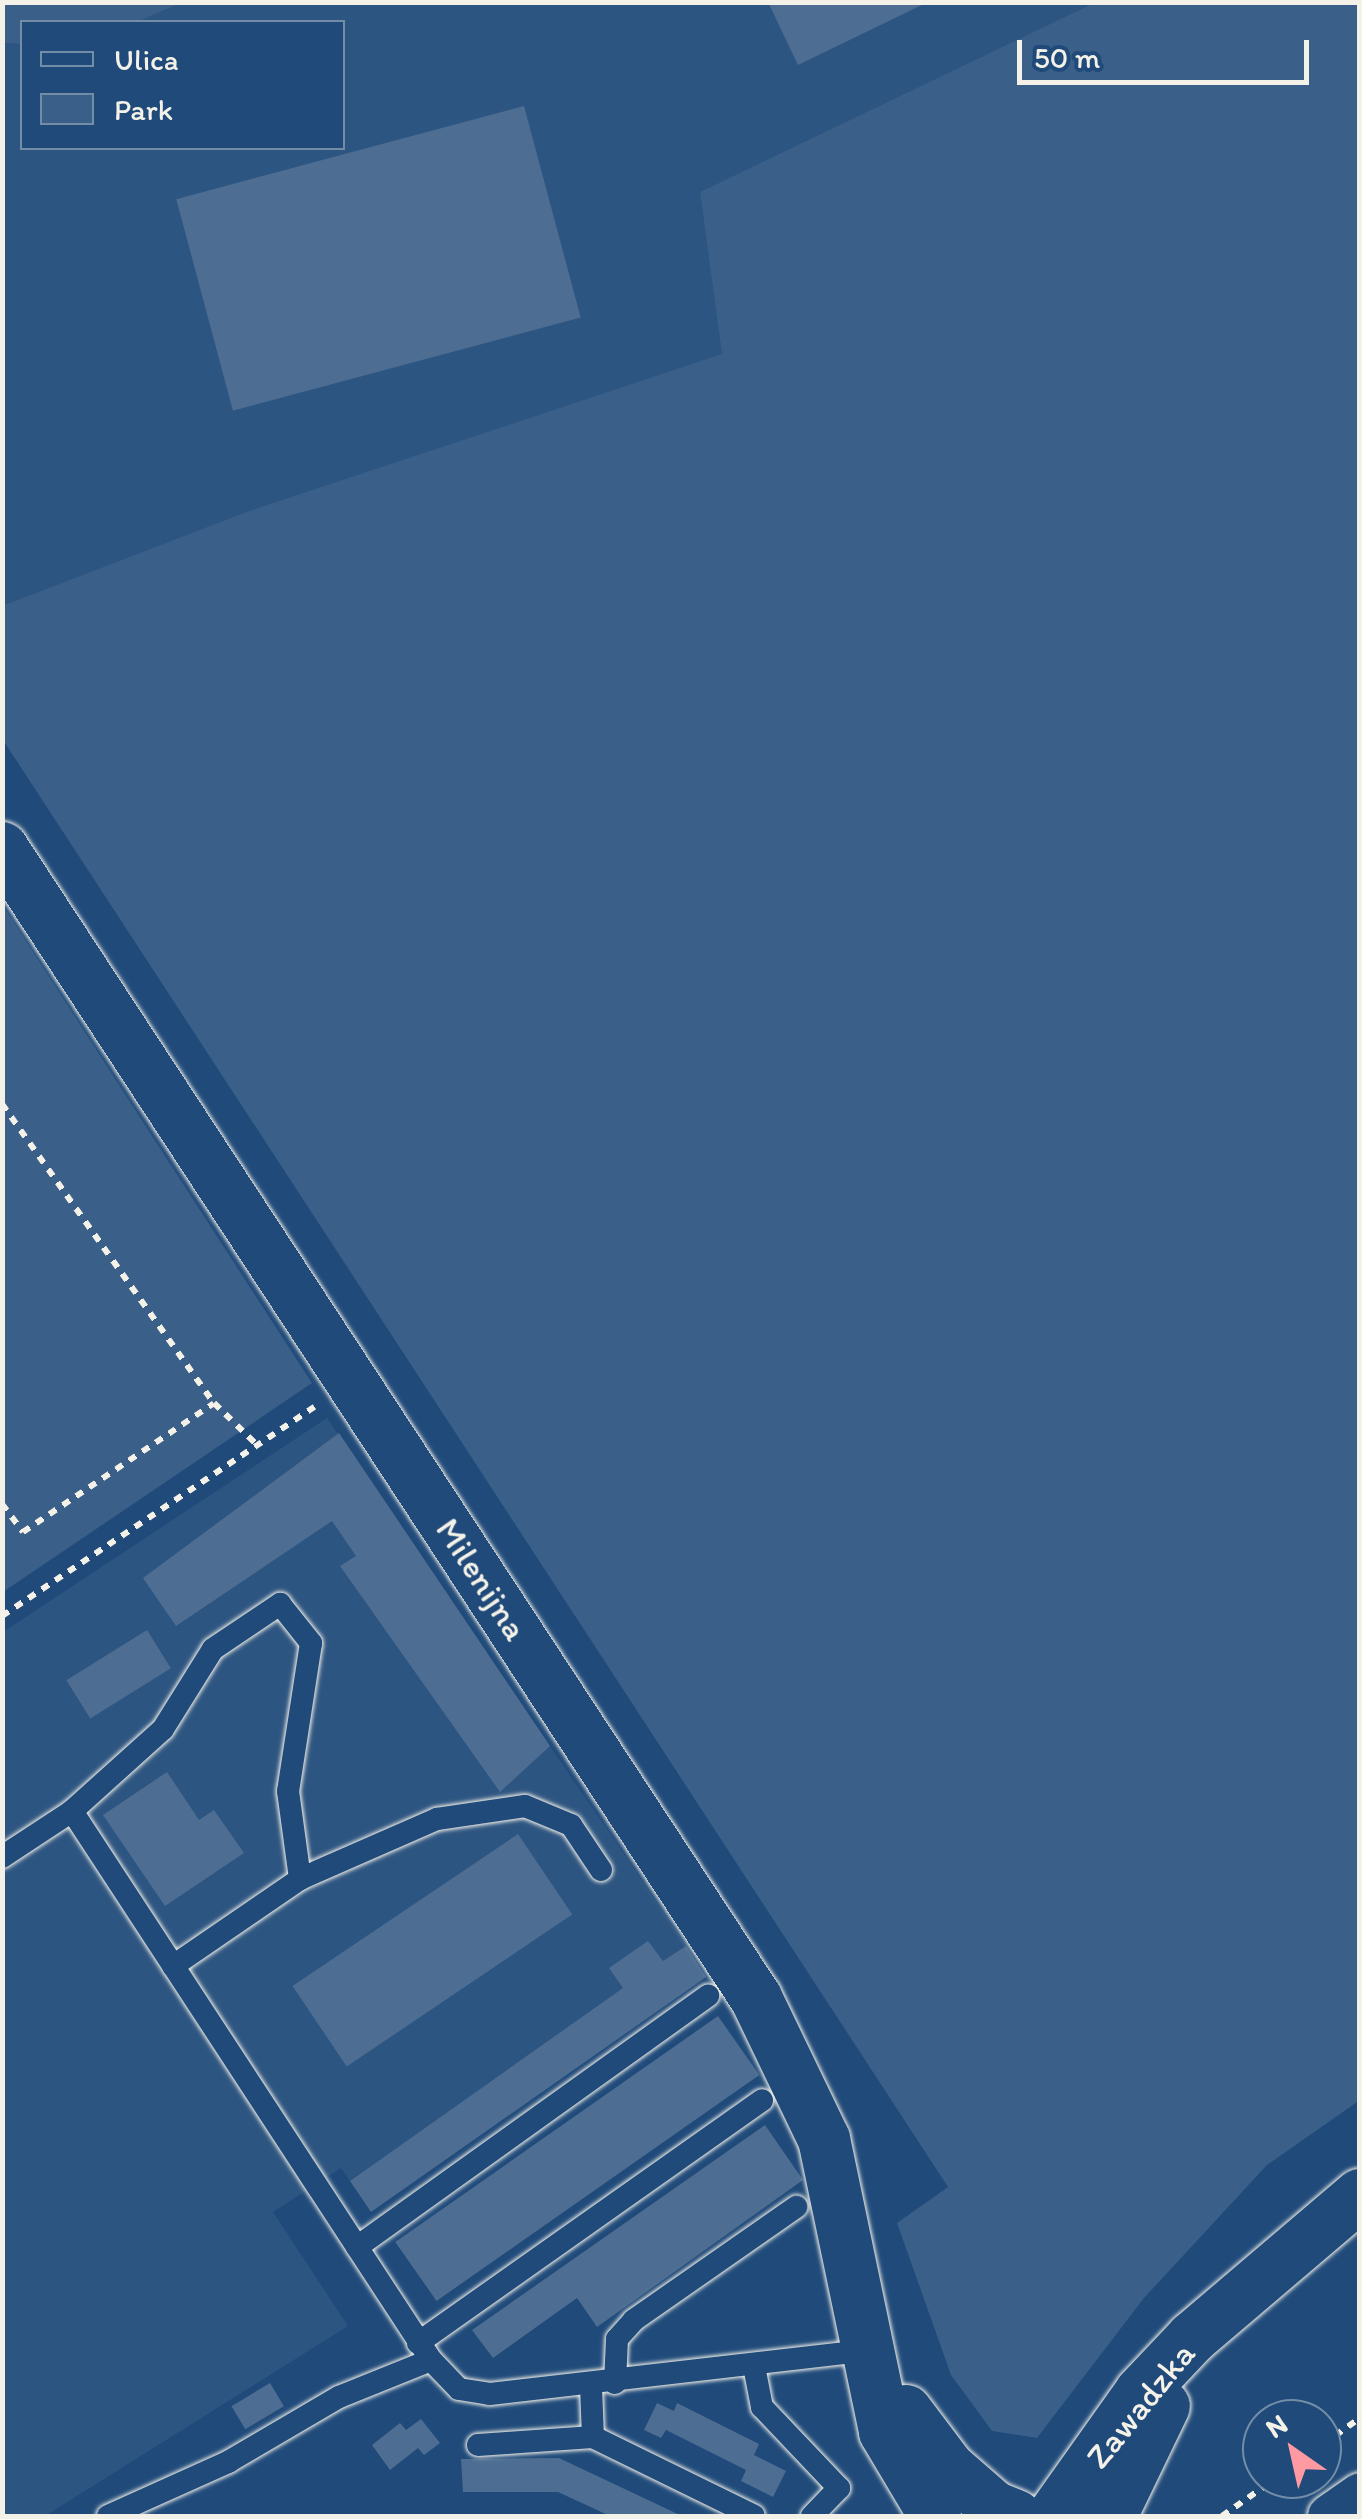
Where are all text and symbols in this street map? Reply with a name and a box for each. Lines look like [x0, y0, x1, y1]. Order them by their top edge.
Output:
legend [20, 20, 345, 150]
scale bar [1022, 20, 1314, 82]
text: 50 m [1034, 39, 1100, 76]
text: Ulica [114, 41, 178, 78]
text: Park [114, 91, 173, 128]
street label: Milenijna [427, 1510, 537, 1648]
street label: Zawadzka [1076, 2333, 1204, 2477]
north arrow [1242, 2399, 1342, 2499]
text: N [1259, 2406, 1294, 2445]

